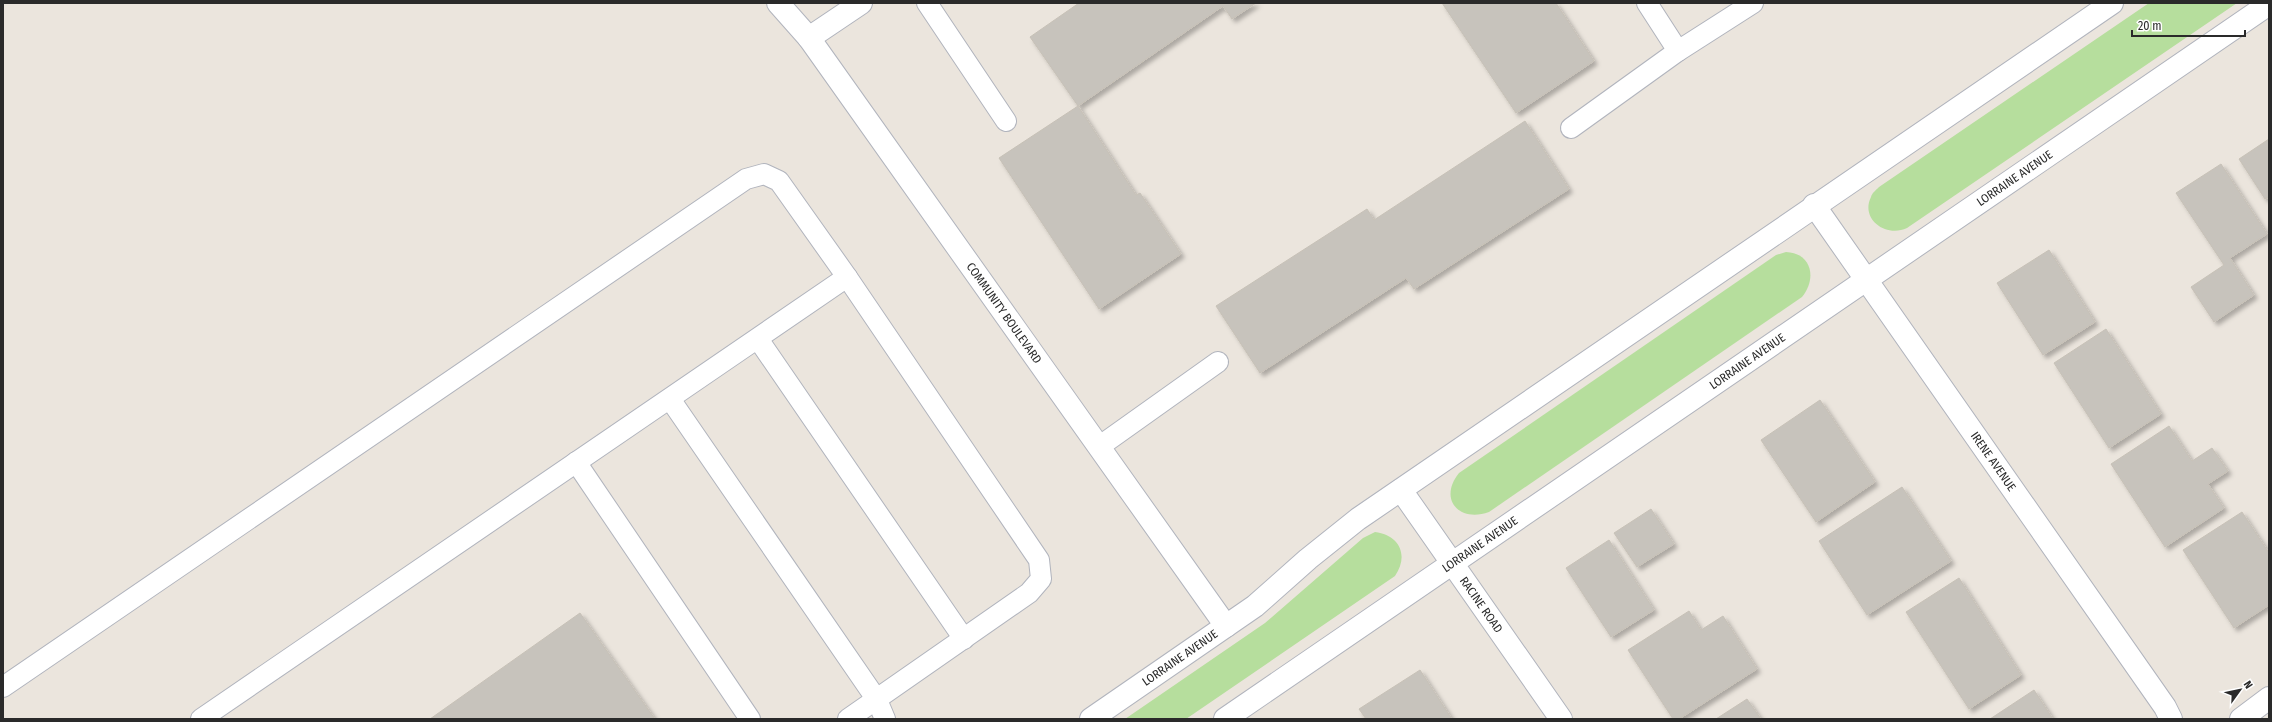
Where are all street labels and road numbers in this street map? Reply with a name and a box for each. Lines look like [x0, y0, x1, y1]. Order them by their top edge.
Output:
street label: LORRAINE AVENUE [1974, 147, 2055, 209]
street label: COMMUNITY BOULEVARD [964, 260, 1045, 366]
street label: LORRAINE AVENUE [1707, 330, 1788, 392]
street label: IRENE AVENUE [1968, 429, 2019, 494]
street label: LORRAINE AVENUE [1439, 513, 1521, 575]
street label: RACINE ROAD [1457, 574, 1506, 635]
street label: LORRAINE AVENUE [1139, 627, 1221, 689]

